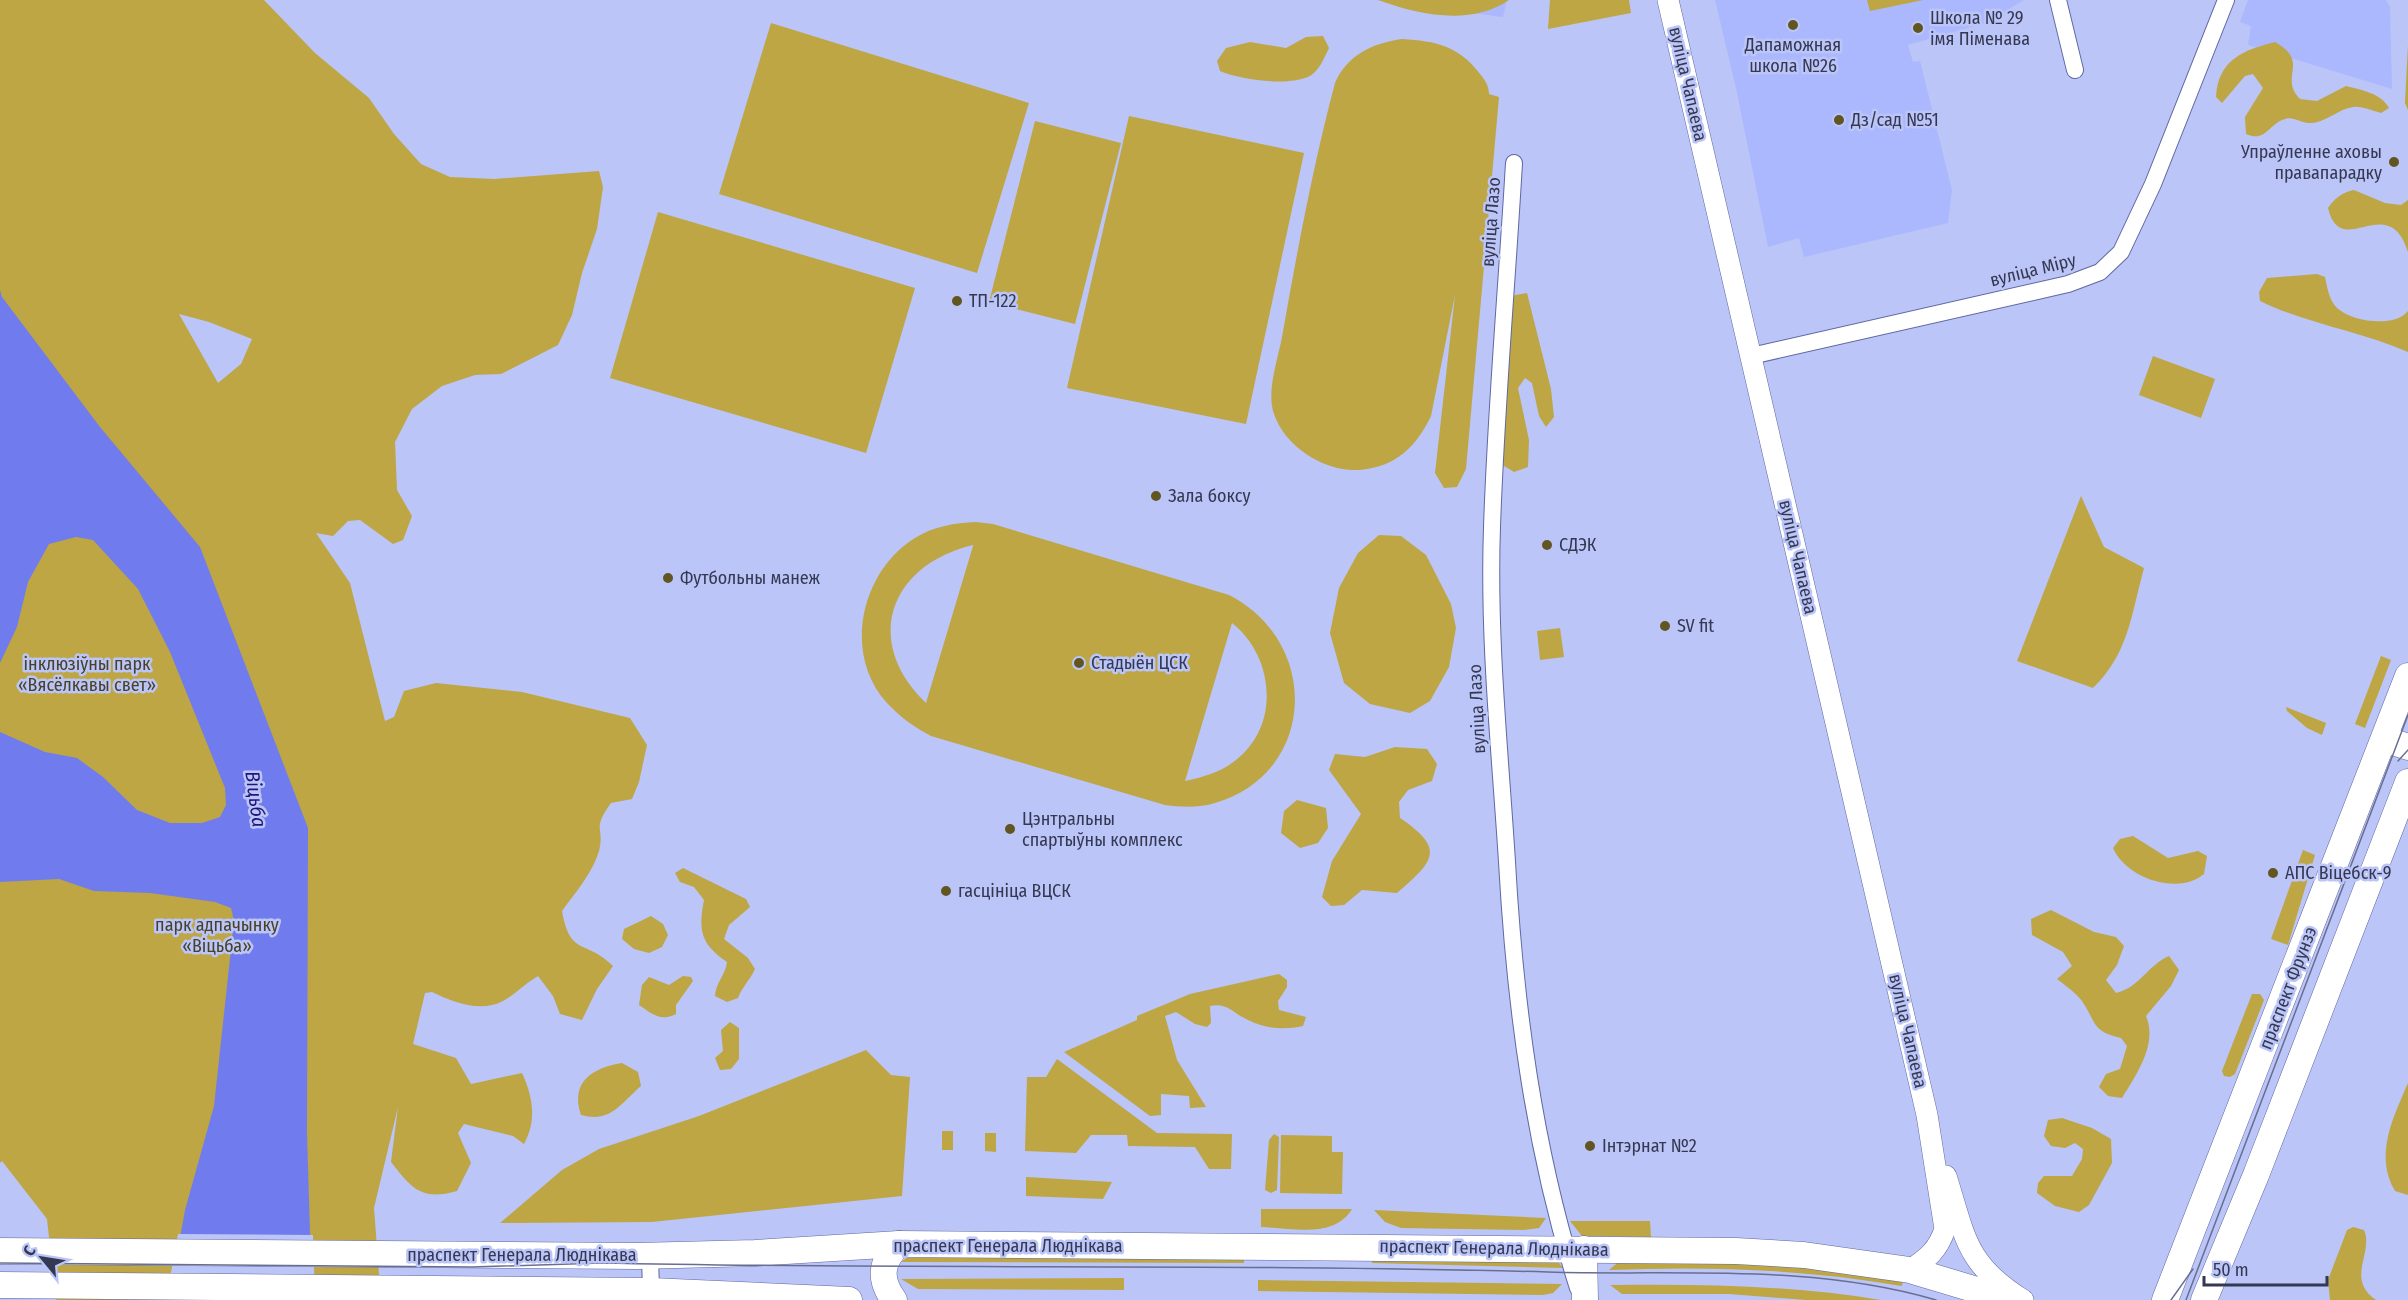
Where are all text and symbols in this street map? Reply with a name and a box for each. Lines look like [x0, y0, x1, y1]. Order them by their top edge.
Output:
place label: Школа № 29 імя Піменава [1930, 7, 2030, 50]
marker: Дапаможная школа №26 [1786, 18, 1800, 32]
marker: Школа № 29 імя Піменава [1911, 21, 1925, 35]
street label: вуліца Чапаева [1664, 25, 1712, 143]
place label: Дапаможная школа №26 [1744, 34, 1841, 77]
place label: Дз/сад №51 [1850, 109, 1939, 131]
marker: Дз/сад №51 [1832, 113, 1846, 127]
place label: Упраўленне аховы правапарадку [2240, 141, 2382, 184]
marker: Упраўленне аховы правапарадку [2387, 155, 2401, 169]
street label: вуліца Лазо [1477, 176, 1505, 268]
street label: вуліца Міру [1988, 249, 2078, 291]
place label: ТП-122 [969, 290, 1017, 312]
marker: ТП-122 [950, 294, 964, 308]
place label: Зала боксу [1168, 485, 1251, 507]
marker: Зала боксу [1149, 489, 1163, 503]
street label: вуліца Чапаева [1774, 498, 1822, 616]
place label: СДЭК [1559, 534, 1597, 556]
marker: СДЭК [1540, 538, 1554, 552]
place label: Футбольны манеж [680, 567, 821, 589]
marker: Футбольны манеж [661, 571, 675, 585]
place label: SV fit [1677, 615, 1714, 637]
marker: SV fit [1658, 619, 1672, 633]
place label: Стадыён ЦСК [1091, 652, 1188, 674]
park label: інклюзіўны парк «Вясёлкавы свет» [18, 653, 156, 696]
marker: Стадыён ЦСК [1072, 656, 1086, 670]
street label: вуліца Лазо [1464, 664, 1490, 754]
water label: Віцьба [240, 769, 272, 829]
place label: Цэнтральны спартыўны комплекс [1022, 808, 1183, 851]
marker: Цэнтральны спартыўны комплекс [1003, 822, 1017, 836]
place label: АПС Віцебск-9 [2285, 862, 2391, 884]
marker: АПС Віцебск-9 [2266, 866, 2280, 880]
place label: гасцініца ВЦСК [958, 880, 1071, 902]
marker: гасцініца ВЦСК [939, 884, 953, 898]
park label: парк адпачынку «Віцьба» [155, 914, 279, 957]
street label: праспект Фрунзэ [2254, 923, 2322, 1053]
street label: вуліца Чапаева [1884, 972, 1932, 1090]
place label: Інтэрнат №2 [1602, 1135, 1697, 1157]
marker: Інтэрнат №2 [1583, 1139, 1597, 1153]
north arrow [12, 1228, 72, 1288]
street label: праспект Генерала Люднікава [893, 1235, 1123, 1257]
street label: праспект Генерала Люднікава [1379, 1235, 1609, 1261]
text: С [19, 1242, 40, 1259]
street label: праспект Генерала Люднікава [407, 1244, 637, 1266]
scale bar [2204, 1249, 2327, 1287]
text: 50 m [2213, 1259, 2249, 1281]

